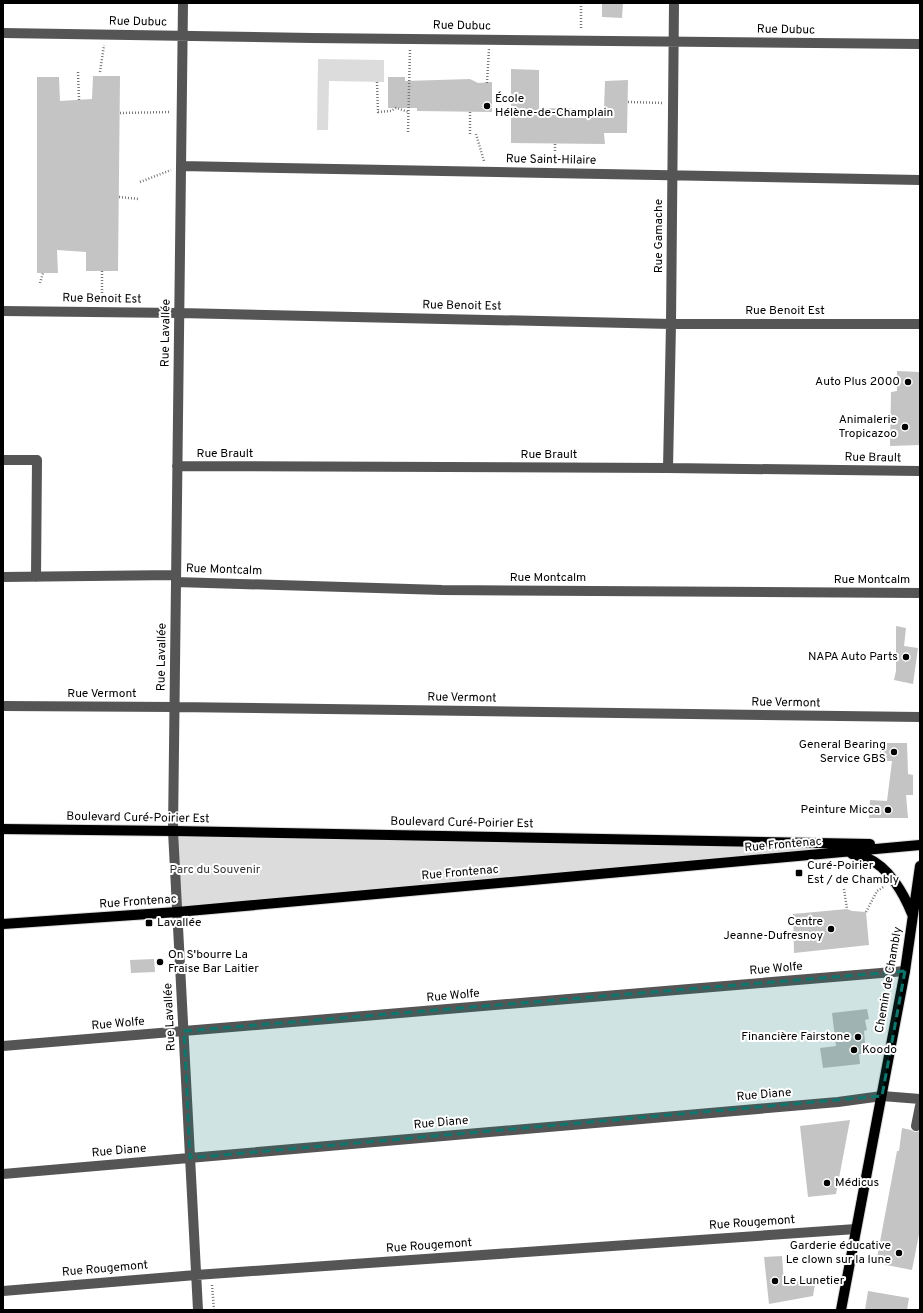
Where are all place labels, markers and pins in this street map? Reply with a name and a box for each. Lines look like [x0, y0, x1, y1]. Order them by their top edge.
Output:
place label: École Hélène-de-Champlain [495, 91, 613, 121]
marker: École Hélène-de-Champlain [482, 101, 492, 111]
place label: Auto Plus 2000 [815, 374, 900, 390]
marker: Auto Plus 2000 [903, 377, 913, 387]
place label: Animalerie Tropicazoo [839, 412, 897, 442]
marker: Animalerie Tropicazoo [900, 422, 910, 432]
place label: NAPA Auto Parts [808, 649, 898, 665]
marker: NAPA Auto Parts [901, 652, 911, 662]
place label: General Bearing Service GBS [799, 737, 886, 767]
marker: General Bearing Service GBS [889, 747, 899, 757]
place label: Peinture Micca [801, 802, 880, 818]
marker: Peinture Micca [883, 805, 893, 815]
place label: Curé-Poirier Est / de Chambly [807, 858, 899, 888]
marker: Curé-Poirier Est / de Chambly [794, 868, 804, 878]
place label: Centre Jeanne-Dufresnoy [723, 914, 823, 944]
place label: Lavallée [157, 915, 201, 931]
marker: Lavallée [144, 918, 154, 928]
marker: Centre Jeanne-Dufresnoy [826, 924, 836, 934]
place label: On S'bourre La Fraise Bar Laitier [168, 947, 259, 977]
marker: On S'bourre La Fraise Bar Laitier [155, 957, 165, 967]
place label: Financière Fairstone [741, 1029, 850, 1045]
marker: Financière Fairstone [853, 1032, 863, 1042]
place label: Koodo [862, 1042, 897, 1058]
marker: Koodo [849, 1045, 859, 1055]
place label: Médicus [835, 1175, 879, 1191]
marker: Médicus [822, 1178, 832, 1188]
place label: Garderie éducative Le clown sur la lune [786, 1238, 891, 1268]
marker: Garderie éducative Le clown sur la lune [894, 1248, 904, 1258]
place label: Le Lunetier [783, 1273, 845, 1289]
marker: Le Lunetier [770, 1276, 780, 1286]

